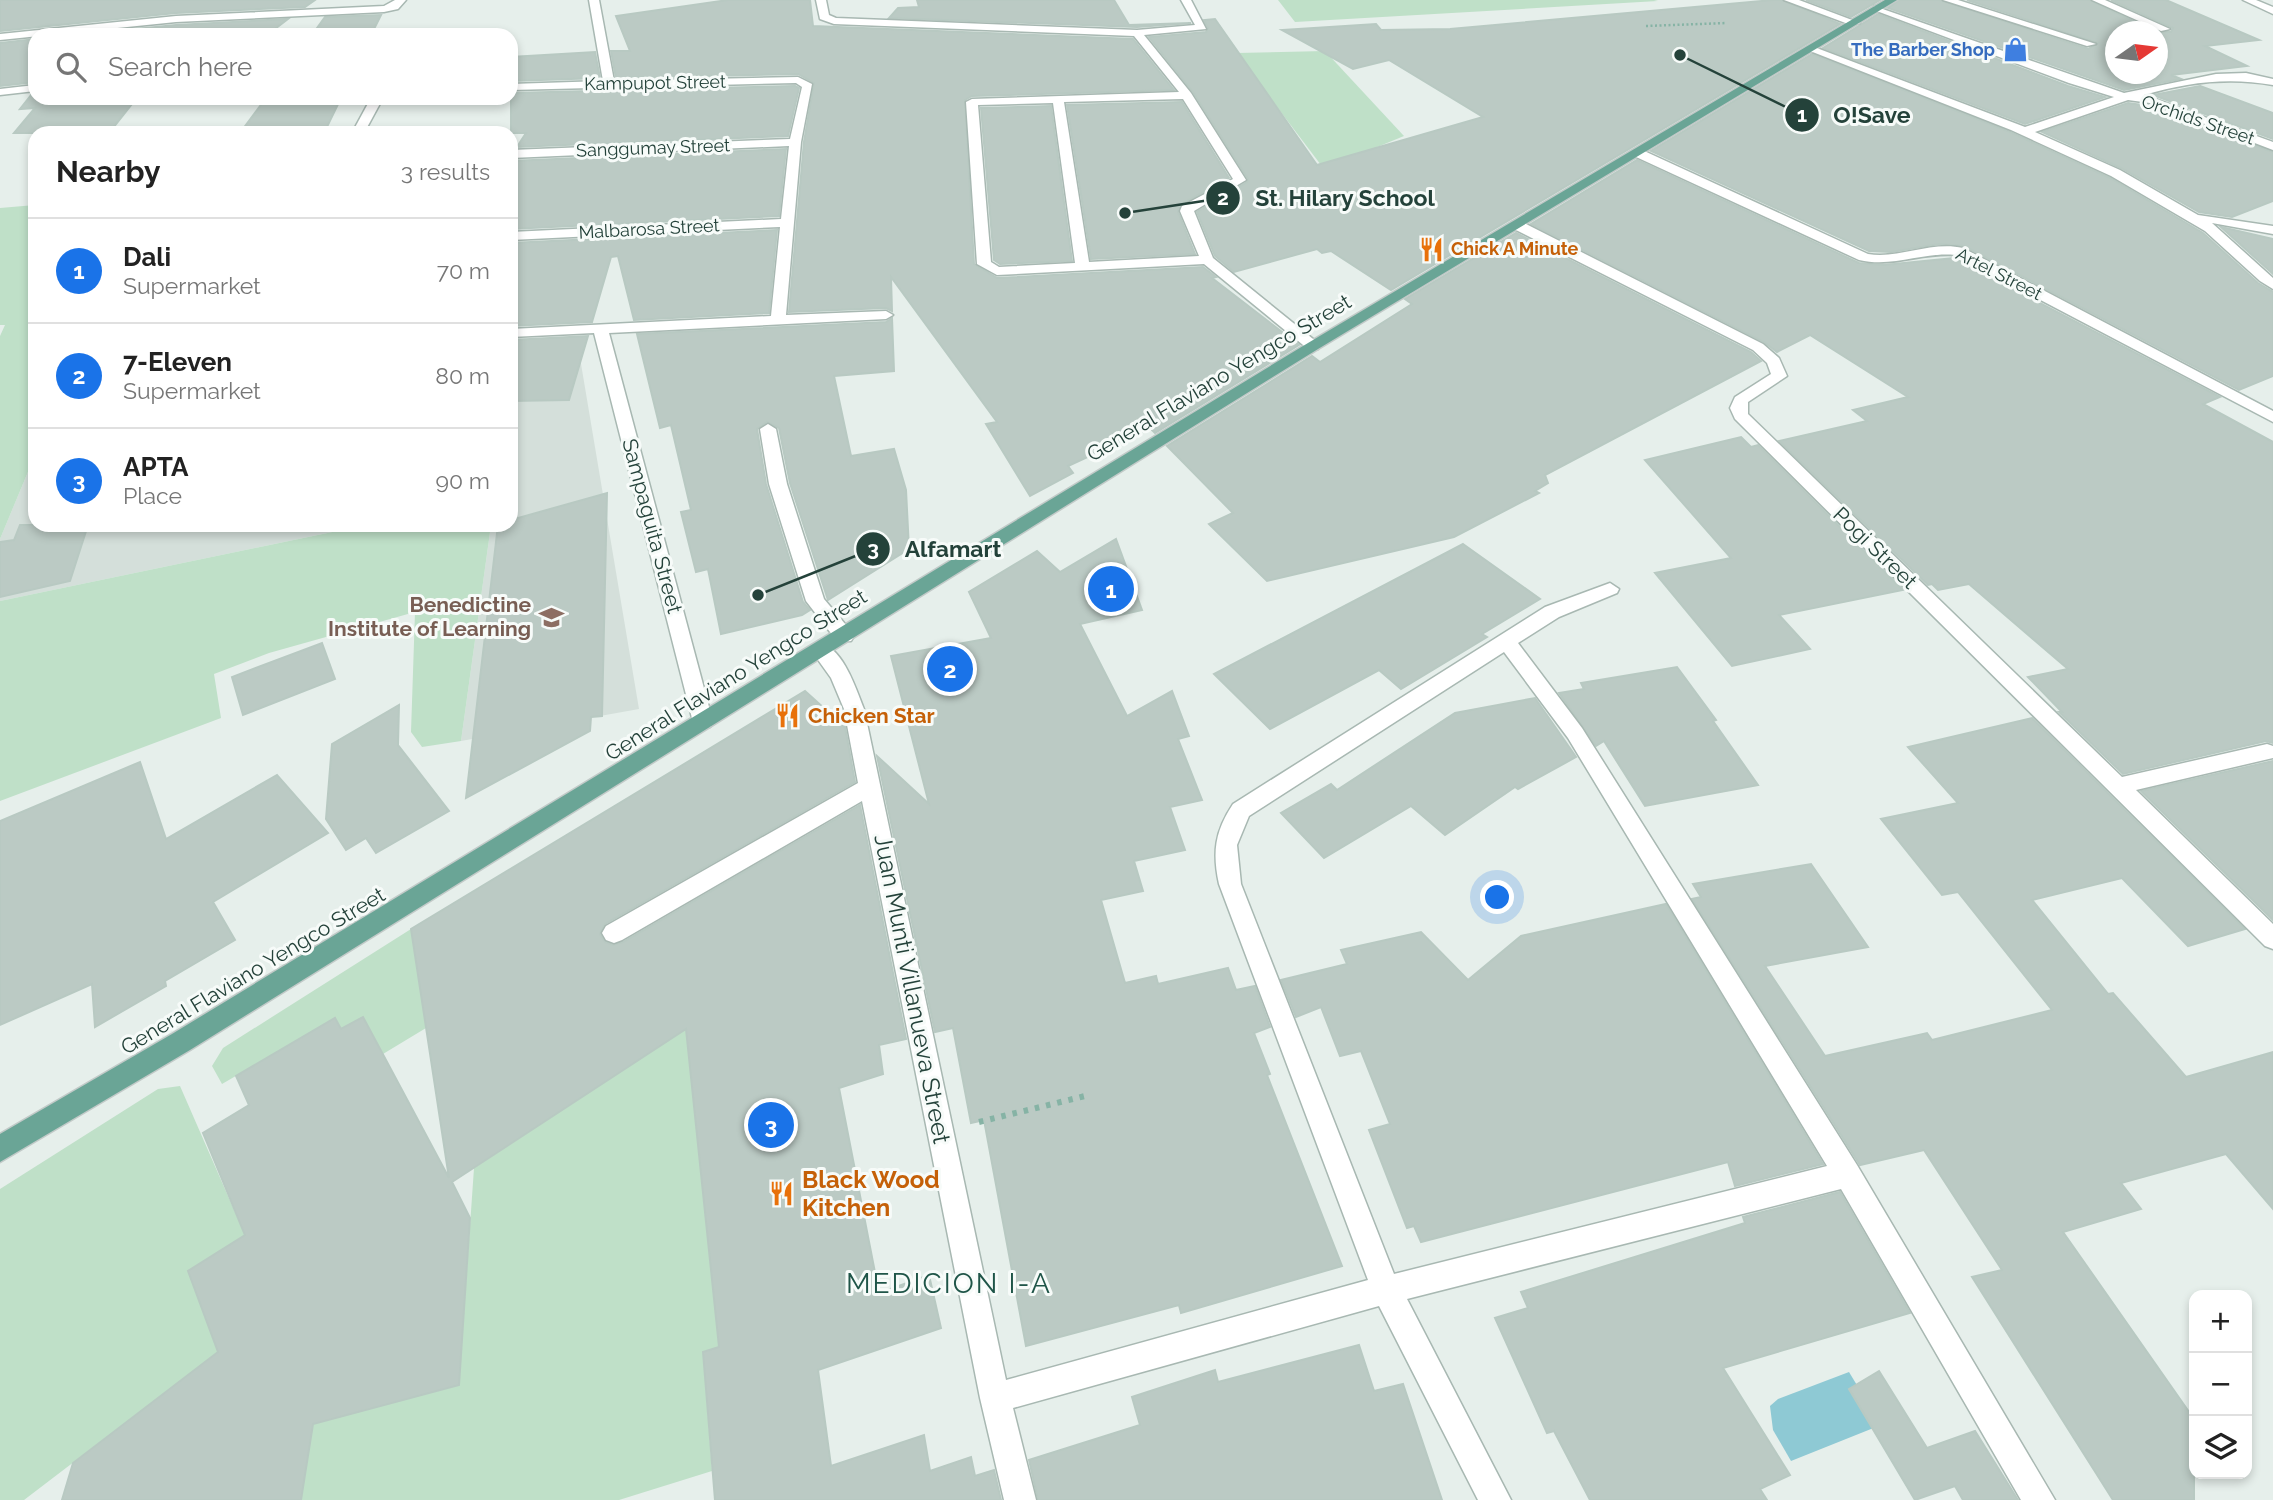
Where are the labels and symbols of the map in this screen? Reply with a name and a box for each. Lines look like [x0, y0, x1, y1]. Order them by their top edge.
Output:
north arrow [2105, 21, 2168, 84]
shop icon: The Barber Shop [2001, 36, 2029, 64]
place label: The Barber Shop [1851, 39, 1995, 60]
street label: Kampupot Street [584, 71, 726, 94]
street label: Orchids Street [2139, 90, 2257, 149]
callout: O!Save [1784, 93, 1925, 137]
text: O!Save [1833, 101, 1911, 128]
text: 1 [1797, 102, 1807, 127]
street label: Sanggumay Street [576, 134, 730, 161]
callout: St. Hilary School [1206, 176, 1449, 220]
text: St. Hilary School [1255, 184, 1435, 211]
text: 2 [1217, 185, 1229, 210]
street label: Malbarosa Street [578, 214, 720, 243]
restaurant icon: Chick A Minute [1417, 235, 1445, 263]
place label: Chick A Minute [1451, 238, 1579, 259]
street label: Artel Street [1953, 243, 2046, 304]
street label: General Flaviano Yengco Street [1082, 289, 1355, 466]
street label: Sampaguita Street [617, 436, 688, 616]
street label: Pogi Street [1828, 502, 1922, 594]
callout: Alfamart [856, 527, 1015, 571]
text: Alfamart [905, 535, 1001, 562]
text: 3 [867, 536, 879, 561]
pin: 1 [1088, 563, 1134, 615]
street label: General Flaviano Yengco Street [600, 584, 871, 766]
place label: Benedictine Institute of Learning [328, 592, 531, 641]
school or university icon: Benedictine Institute of Learning [537, 603, 565, 631]
pin: 2 [927, 643, 973, 695]
restaurant icon: Chicken Star [774, 702, 802, 730]
place label: Chicken Star [808, 703, 935, 728]
street label: Juan Munti Villanueva Street [868, 832, 957, 1146]
your location [1480, 880, 1514, 914]
street label: General Flaviano Yengco Street [116, 882, 389, 1059]
pin: 3 [748, 1099, 794, 1151]
place label: Black Wood Kitchen [802, 1165, 940, 1222]
restaurant icon: Black Wood Kitchen [768, 1180, 796, 1208]
district label: MEDICION I-A [846, 1267, 1052, 1300]

